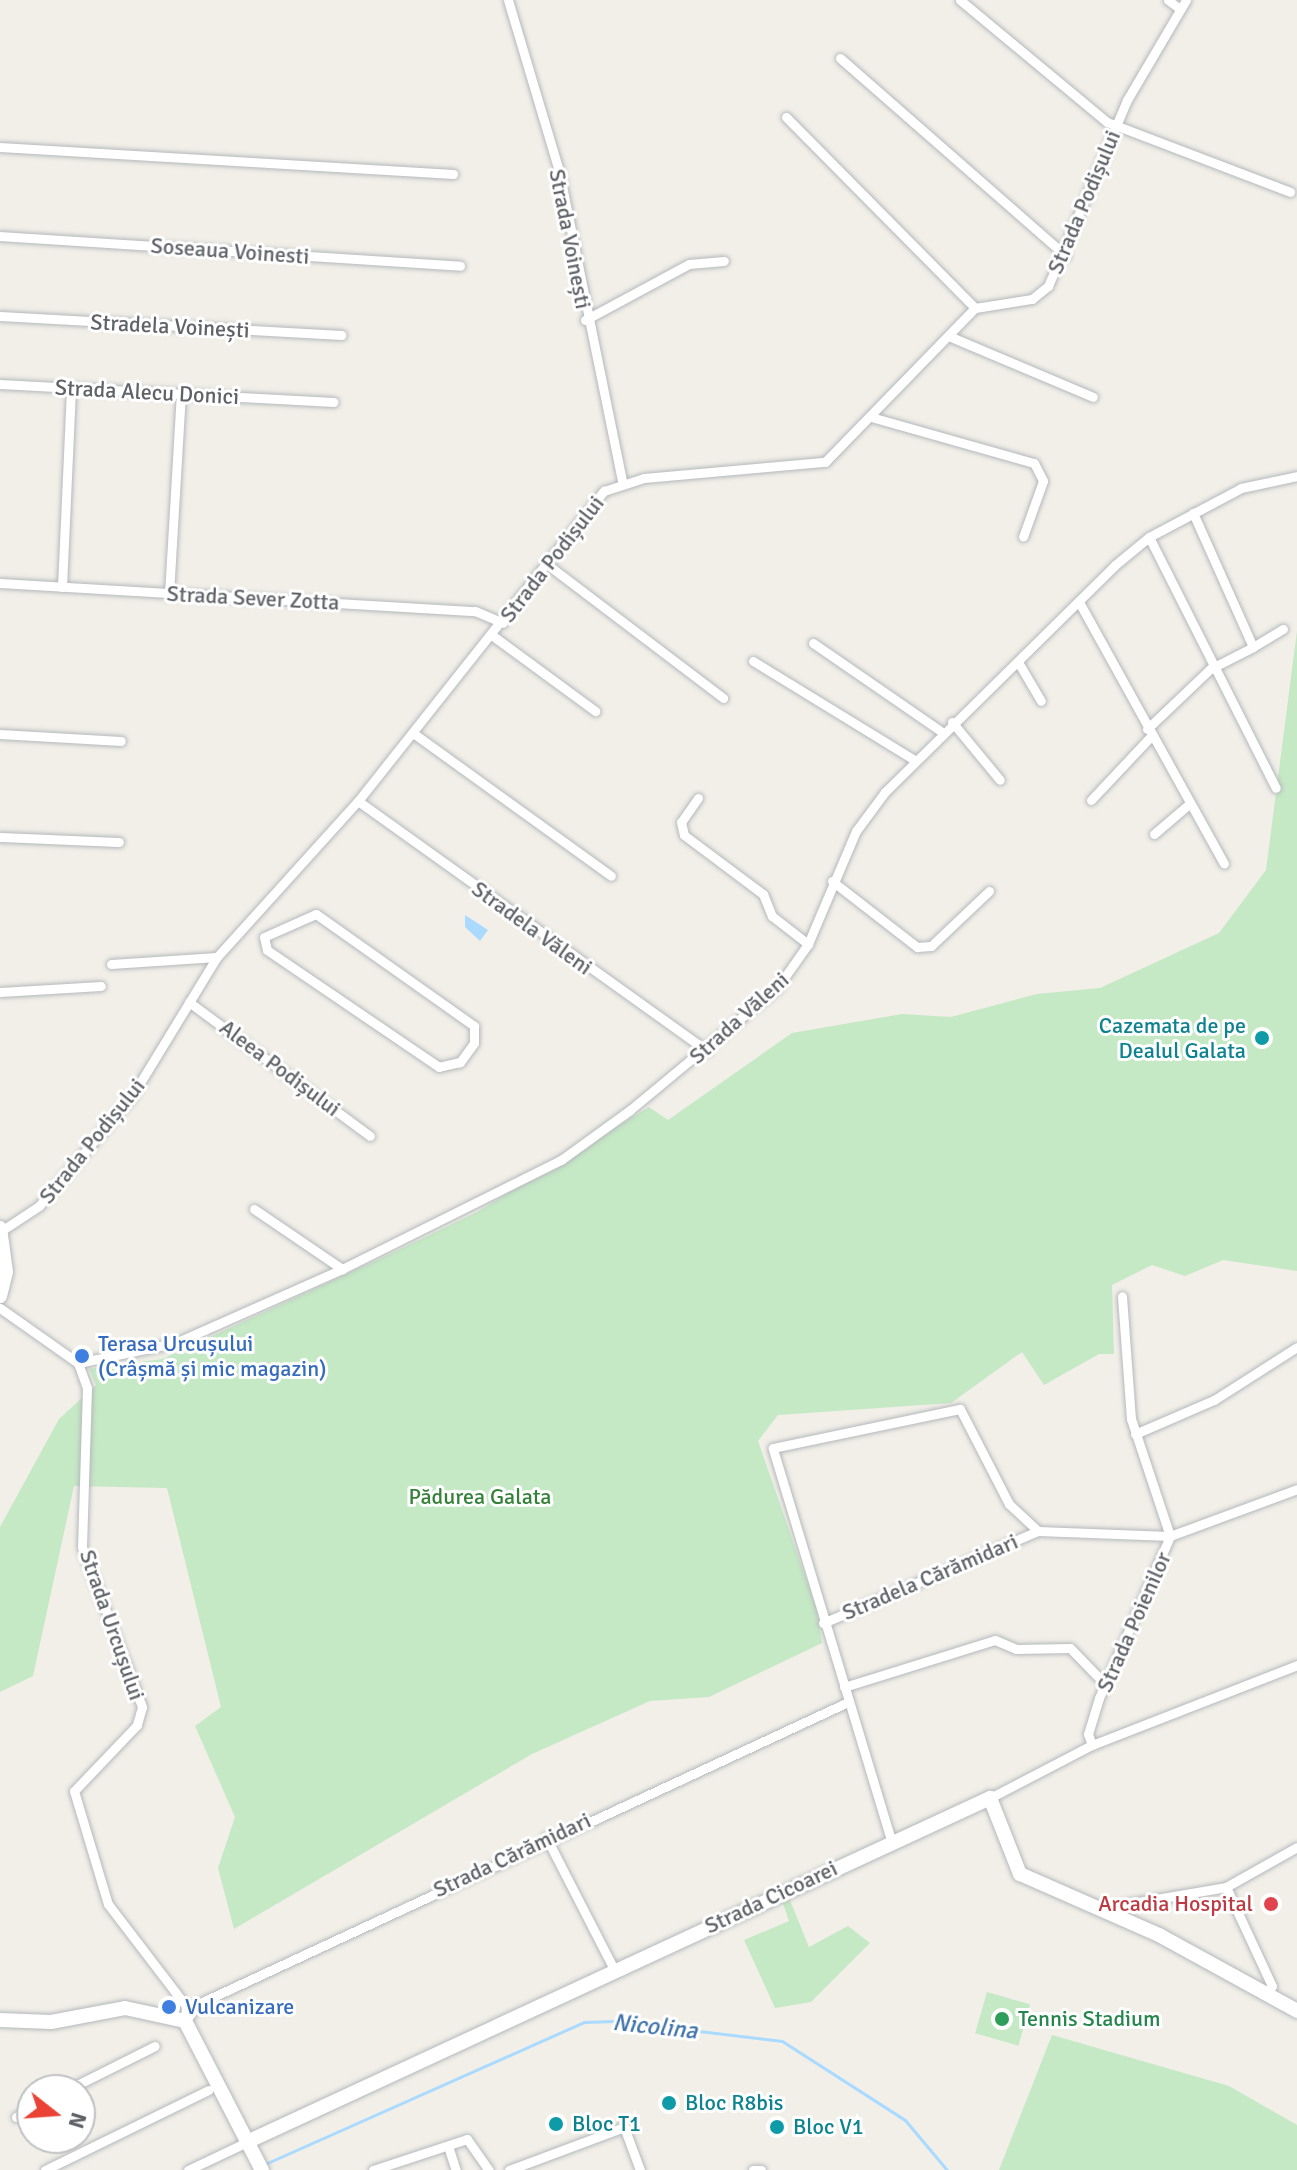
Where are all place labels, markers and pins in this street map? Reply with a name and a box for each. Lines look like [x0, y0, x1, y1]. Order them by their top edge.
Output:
place label: Cazemata de pe Dealul Galata [1099, 1012, 1246, 1064]
marker: Cazemata de pe Dealul Galata [1253, 1029, 1271, 1047]
place label: Terasa Urcușului (Crâșmă și mic magazin) [98, 1330, 326, 1382]
marker: Terasa Urcușului (Crâșmă și mic magazin) [73, 1347, 91, 1365]
place label: Arcadia Hospital [1098, 1891, 1253, 1917]
marker: Arcadia Hospital [1260, 1893, 1282, 1915]
place label: Vulcanizare [185, 1994, 294, 2020]
marker: Vulcanizare [160, 1998, 178, 2016]
place label: Tennis Stadium [1018, 2006, 1161, 2032]
marker: Tennis Stadium [993, 2010, 1011, 2028]
place label: Bloc R8bis [685, 2090, 783, 2116]
marker: Bloc R8bis [660, 2094, 678, 2112]
place label: Bloc T1 [572, 2111, 641, 2137]
place label: Bloc V1 [793, 2114, 864, 2140]
marker: Bloc T1 [547, 2115, 565, 2133]
marker: Bloc V1 [768, 2118, 786, 2136]

